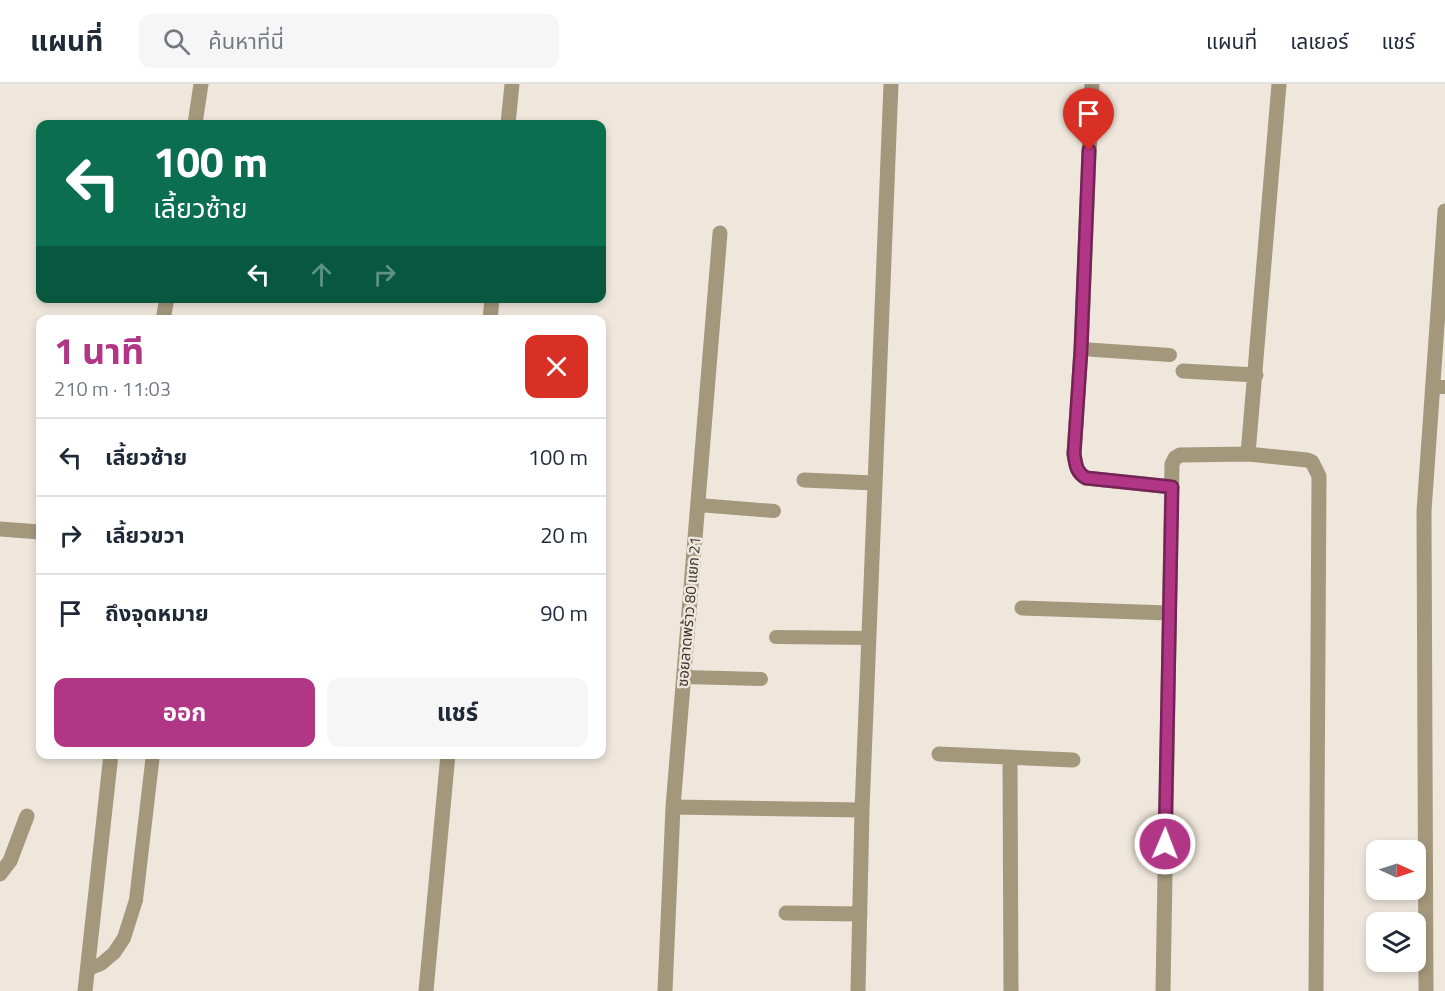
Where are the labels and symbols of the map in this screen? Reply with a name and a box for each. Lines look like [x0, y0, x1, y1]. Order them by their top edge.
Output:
pin [1063, 88, 1114, 150]
street label: ซอยลาดพร้าว 80 แยก 21 [670, 536, 707, 688]
position arrow [1133, 812, 1197, 876]
north arrow [1366, 840, 1426, 900]

